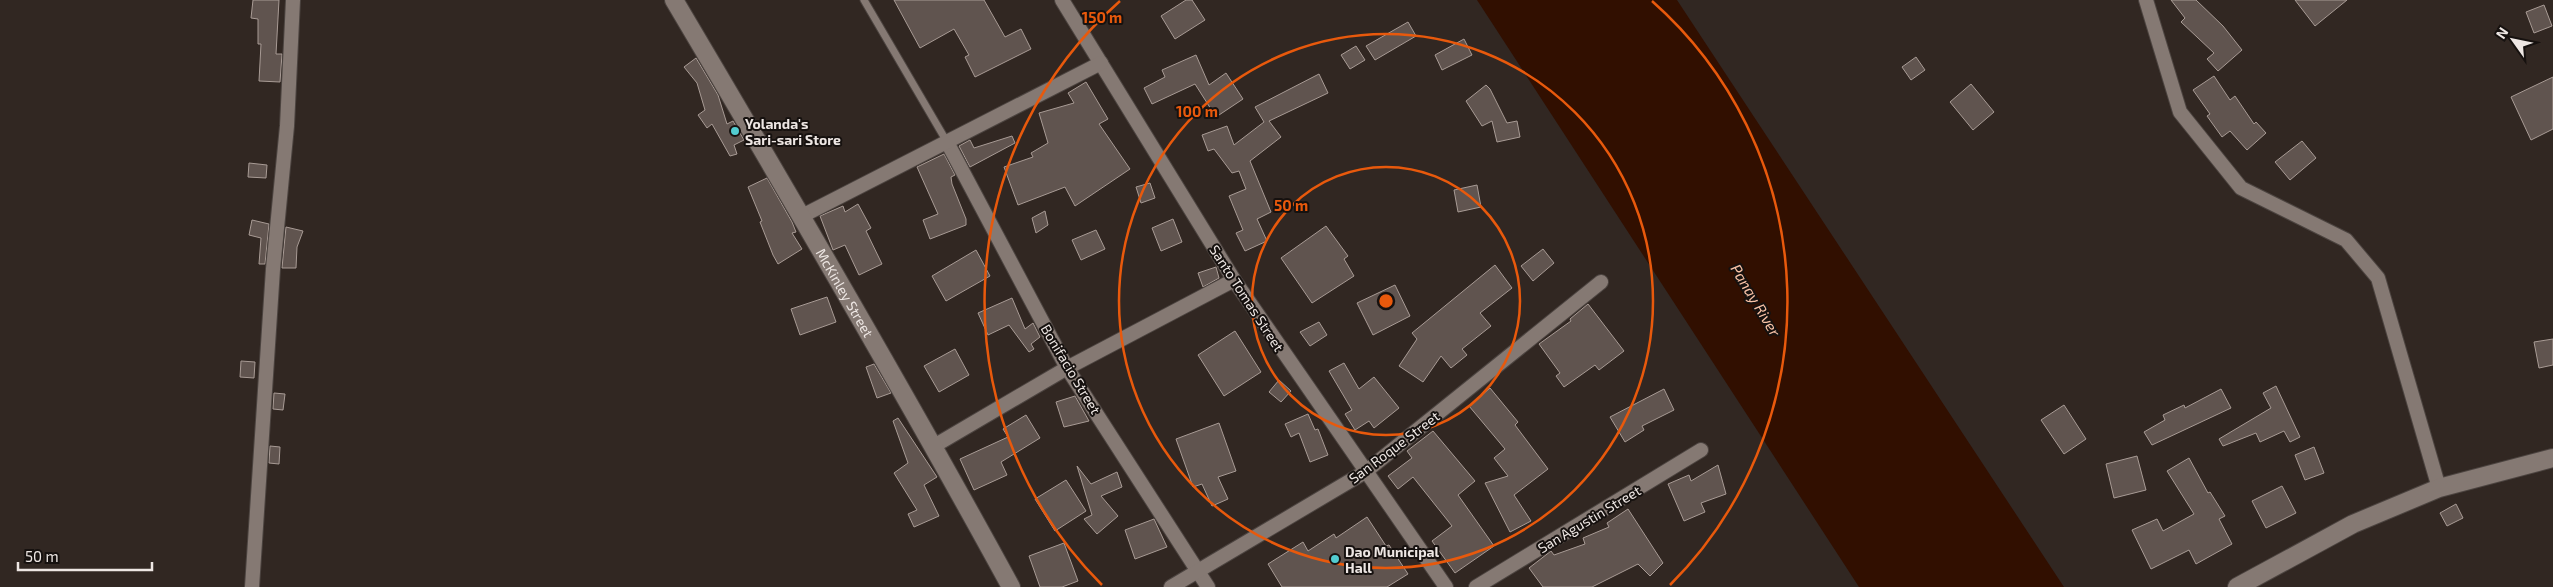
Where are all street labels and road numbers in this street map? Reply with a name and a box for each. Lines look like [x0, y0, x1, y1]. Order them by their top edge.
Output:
street label: Santo Tomas Street [1206, 242, 1288, 354]
street label: McKinley Street [813, 245, 878, 340]
street label: Bonifacio Street [1038, 321, 1104, 417]
street label: San Roque Street [1345, 407, 1443, 487]
street label: San Agustin Street [1534, 482, 1644, 556]

